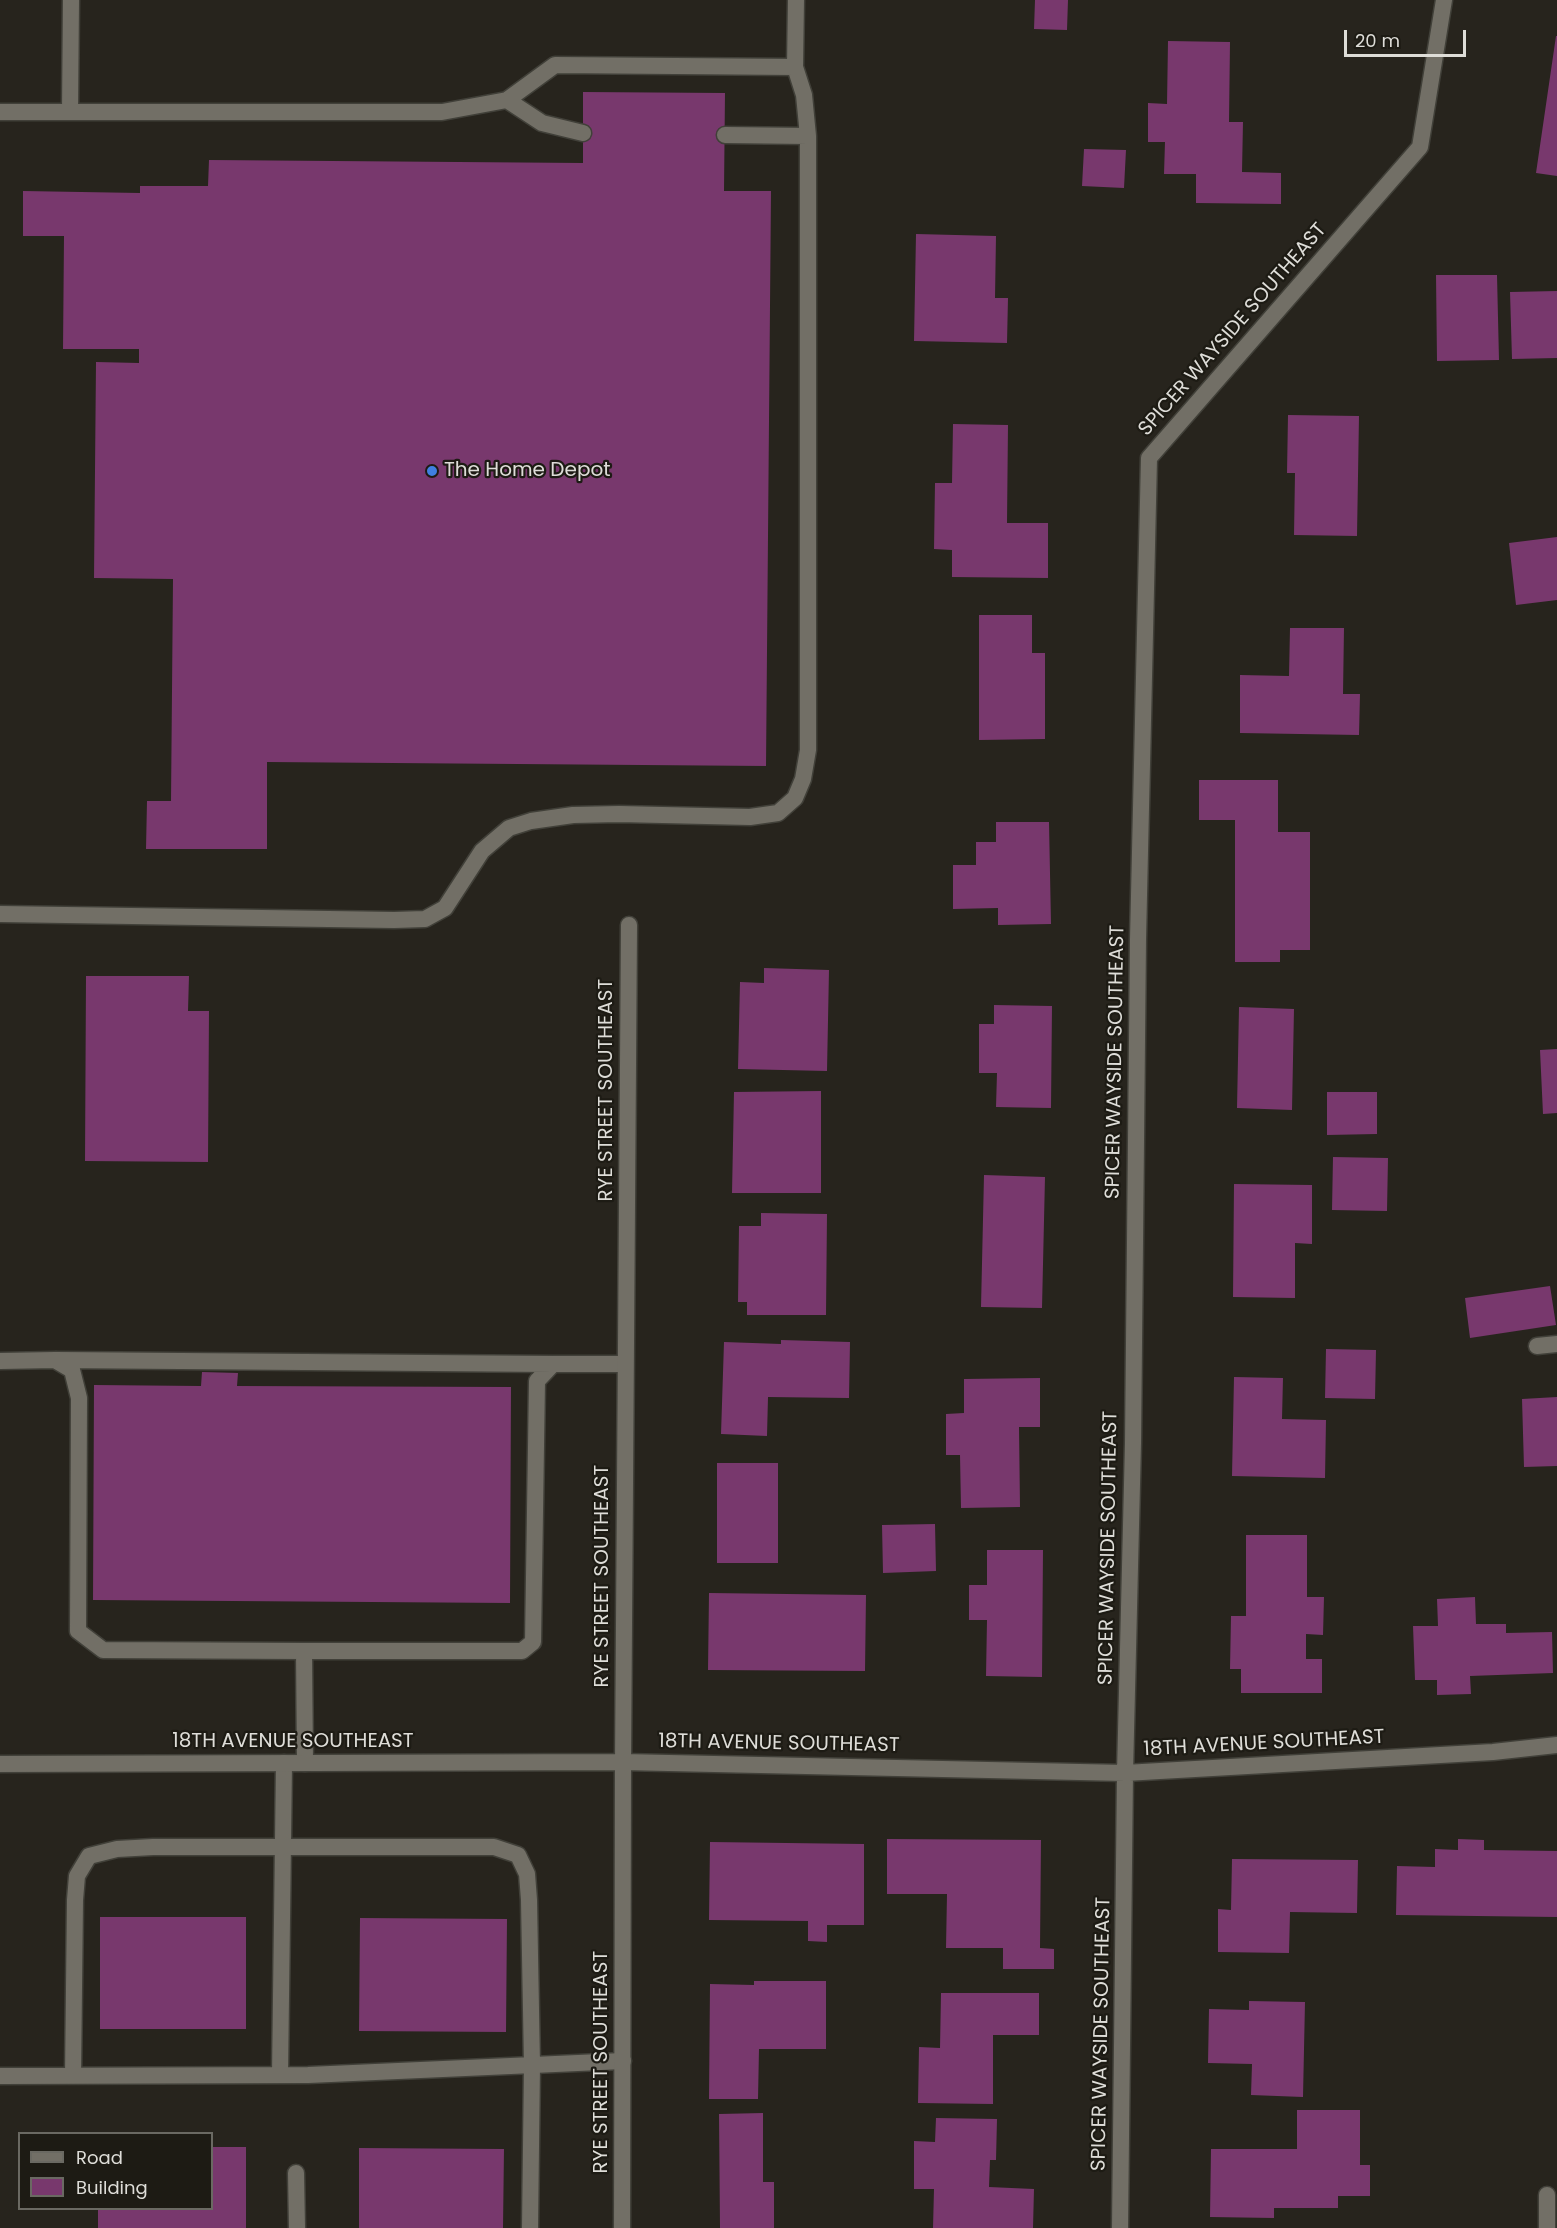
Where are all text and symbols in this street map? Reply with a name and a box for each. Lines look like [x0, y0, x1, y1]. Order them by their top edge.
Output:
scale bar [1347, 18, 1468, 56]
text: 20 m [1355, 28, 1400, 53]
street label: SPICER WAYSIDE SOUTHEAST [1134, 219, 1332, 441]
place label: The Home Depot [444, 459, 610, 483]
marker: The Home Depot [425, 464, 439, 478]
street label: SPICER WAYSIDE SOUTHEAST [1102, 925, 1130, 1199]
street label: RYE STREET SOUTHEAST [595, 979, 619, 1201]
street label: SPICER WAYSIDE SOUTHEAST [1095, 1411, 1123, 1685]
street label: RYE STREET SOUTHEAST [591, 1465, 615, 1687]
street label: 18TH AVENUE SOUTHEAST [1143, 1726, 1385, 1762]
street label: 18TH AVENUE SOUTHEAST [172, 1730, 414, 1754]
street label: 18TH AVENUE SOUTHEAST [658, 1730, 900, 1758]
street label: SPICER WAYSIDE SOUTHEAST [1088, 1897, 1116, 2171]
street label: RYE STREET SOUTHEAST [590, 1951, 614, 2173]
legend [18, 2132, 213, 2210]
text: Road [76, 2145, 123, 2170]
text: Building [76, 2175, 148, 2200]

